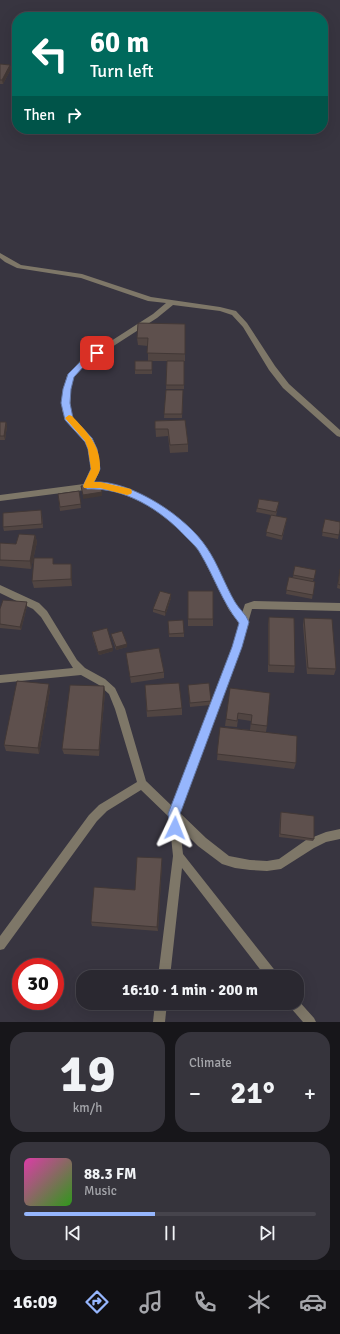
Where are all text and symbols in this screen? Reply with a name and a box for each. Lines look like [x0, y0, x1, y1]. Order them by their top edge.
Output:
text: 60 m [90, 26, 149, 60]
icon: left [24, 28, 76, 80]
text: Turn left [90, 60, 153, 82]
icon: right [63, 104, 85, 126]
text: Then [24, 106, 55, 124]
pin [80, 336, 114, 370]
icon: arrive [86, 342, 108, 364]
position arrow [154, 807, 196, 849]
speed limit sign: 30 [12, 958, 64, 1010]
text: 16:10 · 1 min · 200 m [122, 981, 258, 999]
text: 19 [59, 1042, 116, 1106]
text: Climate [189, 1055, 232, 1071]
text: 21° [230, 1075, 275, 1112]
text: − [189, 1080, 201, 1107]
text: + [304, 1080, 316, 1107]
text: km/h [73, 1100, 102, 1116]
text: 88.3 FM [84, 1165, 136, 1183]
text: Music [84, 1183, 117, 1199]
icon: previous [62, 1222, 84, 1244]
icon: pause [159, 1222, 181, 1244]
icon: next [256, 1222, 278, 1244]
icon: directions [83, 1288, 111, 1316]
icon: music [137, 1288, 165, 1316]
icon: phone [191, 1288, 219, 1316]
icon: climate [245, 1288, 273, 1316]
icon: car [299, 1288, 327, 1316]
text: 16:09 [13, 1291, 57, 1313]

